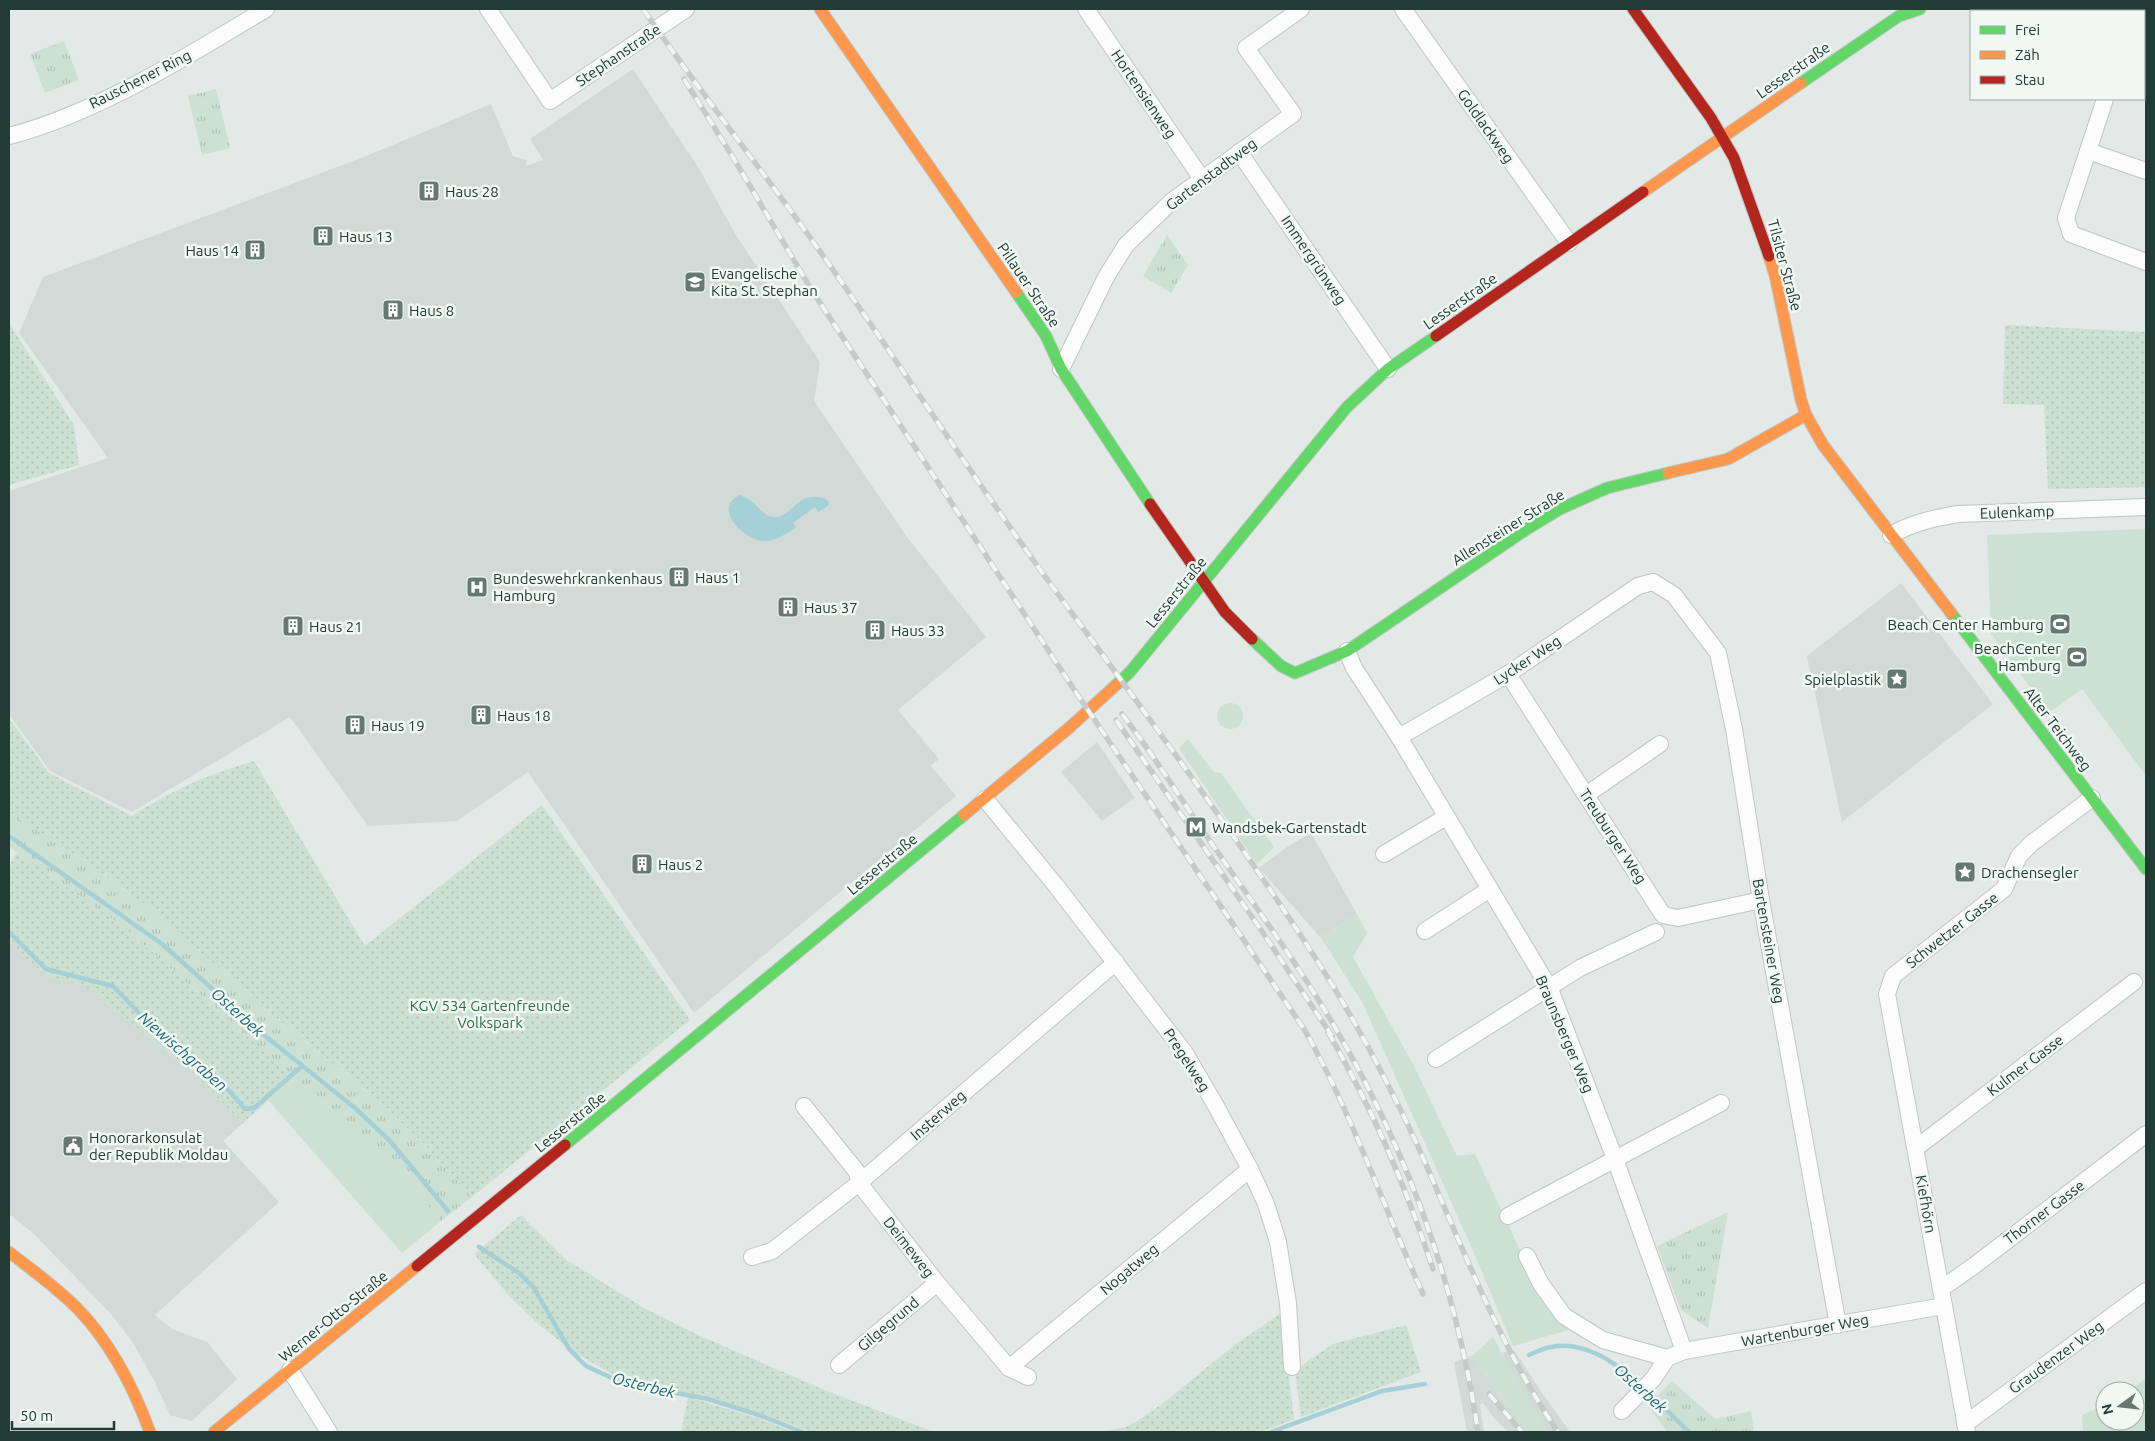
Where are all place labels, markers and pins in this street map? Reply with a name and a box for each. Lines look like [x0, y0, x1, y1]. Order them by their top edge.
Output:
building icon: Haus 28 [417, 179, 441, 203]
place label: Haus 28 [445, 183, 499, 200]
building icon: Haus 13 [311, 224, 335, 248]
place label: Haus 13 [339, 228, 393, 245]
building icon: Haus 14 [243, 238, 267, 262]
place label: Haus 14 [185, 242, 239, 259]
place label: Evangelische Kita St. Stephan [711, 265, 818, 299]
school or university icon: Evangelische Kita St. Stephan [683, 270, 707, 294]
building icon: Haus 8 [381, 298, 405, 322]
place label: Haus 8 [409, 302, 454, 319]
building icon: Haus 1 [667, 565, 691, 589]
place label: Haus 1 [695, 569, 740, 586]
place label: Bundeswehrkrankenhaus Hamburg [493, 570, 662, 604]
hospital icon: Bundeswehrkrankenhaus Hamburg [465, 575, 489, 599]
building icon: Haus 37 [776, 595, 800, 619]
place label: Haus 37 [804, 599, 858, 616]
sports icon: Beach Center Hamburg [2048, 612, 2072, 636]
building icon: Haus 21 [281, 614, 305, 638]
place label: Beach Center Hamburg [1887, 616, 2044, 633]
place label: Haus 21 [309, 618, 363, 635]
building icon: Haus 33 [863, 618, 887, 642]
place label: Haus 33 [891, 622, 945, 639]
place label: BeachCenter Hamburg [1974, 640, 2061, 674]
sports icon: BeachCenter Hamburg [2065, 645, 2089, 669]
place icon: Spielplastik [1885, 667, 1909, 691]
place label: Spielplastik [1804, 671, 1881, 688]
building icon: Haus 18 [469, 703, 493, 727]
place label: Haus 18 [497, 707, 551, 724]
building icon: Haus 19 [343, 713, 367, 737]
place label: Haus 19 [371, 717, 425, 734]
metro station icon: Wandsbek-Gartenstadt [1184, 815, 1208, 839]
place label: Wandsbek-Gartenstadt [1212, 819, 1367, 836]
building icon: Haus 2 [630, 852, 654, 876]
place label: Haus 2 [658, 856, 703, 873]
place icon: Drachensegler [1953, 860, 1977, 884]
place label: Drachensegler [1981, 864, 2079, 881]
place label: Honorarkonsulat der Republik Moldau [89, 1129, 228, 1163]
public building icon: Honorarkonsulat der Republik Moldau [61, 1134, 85, 1158]

